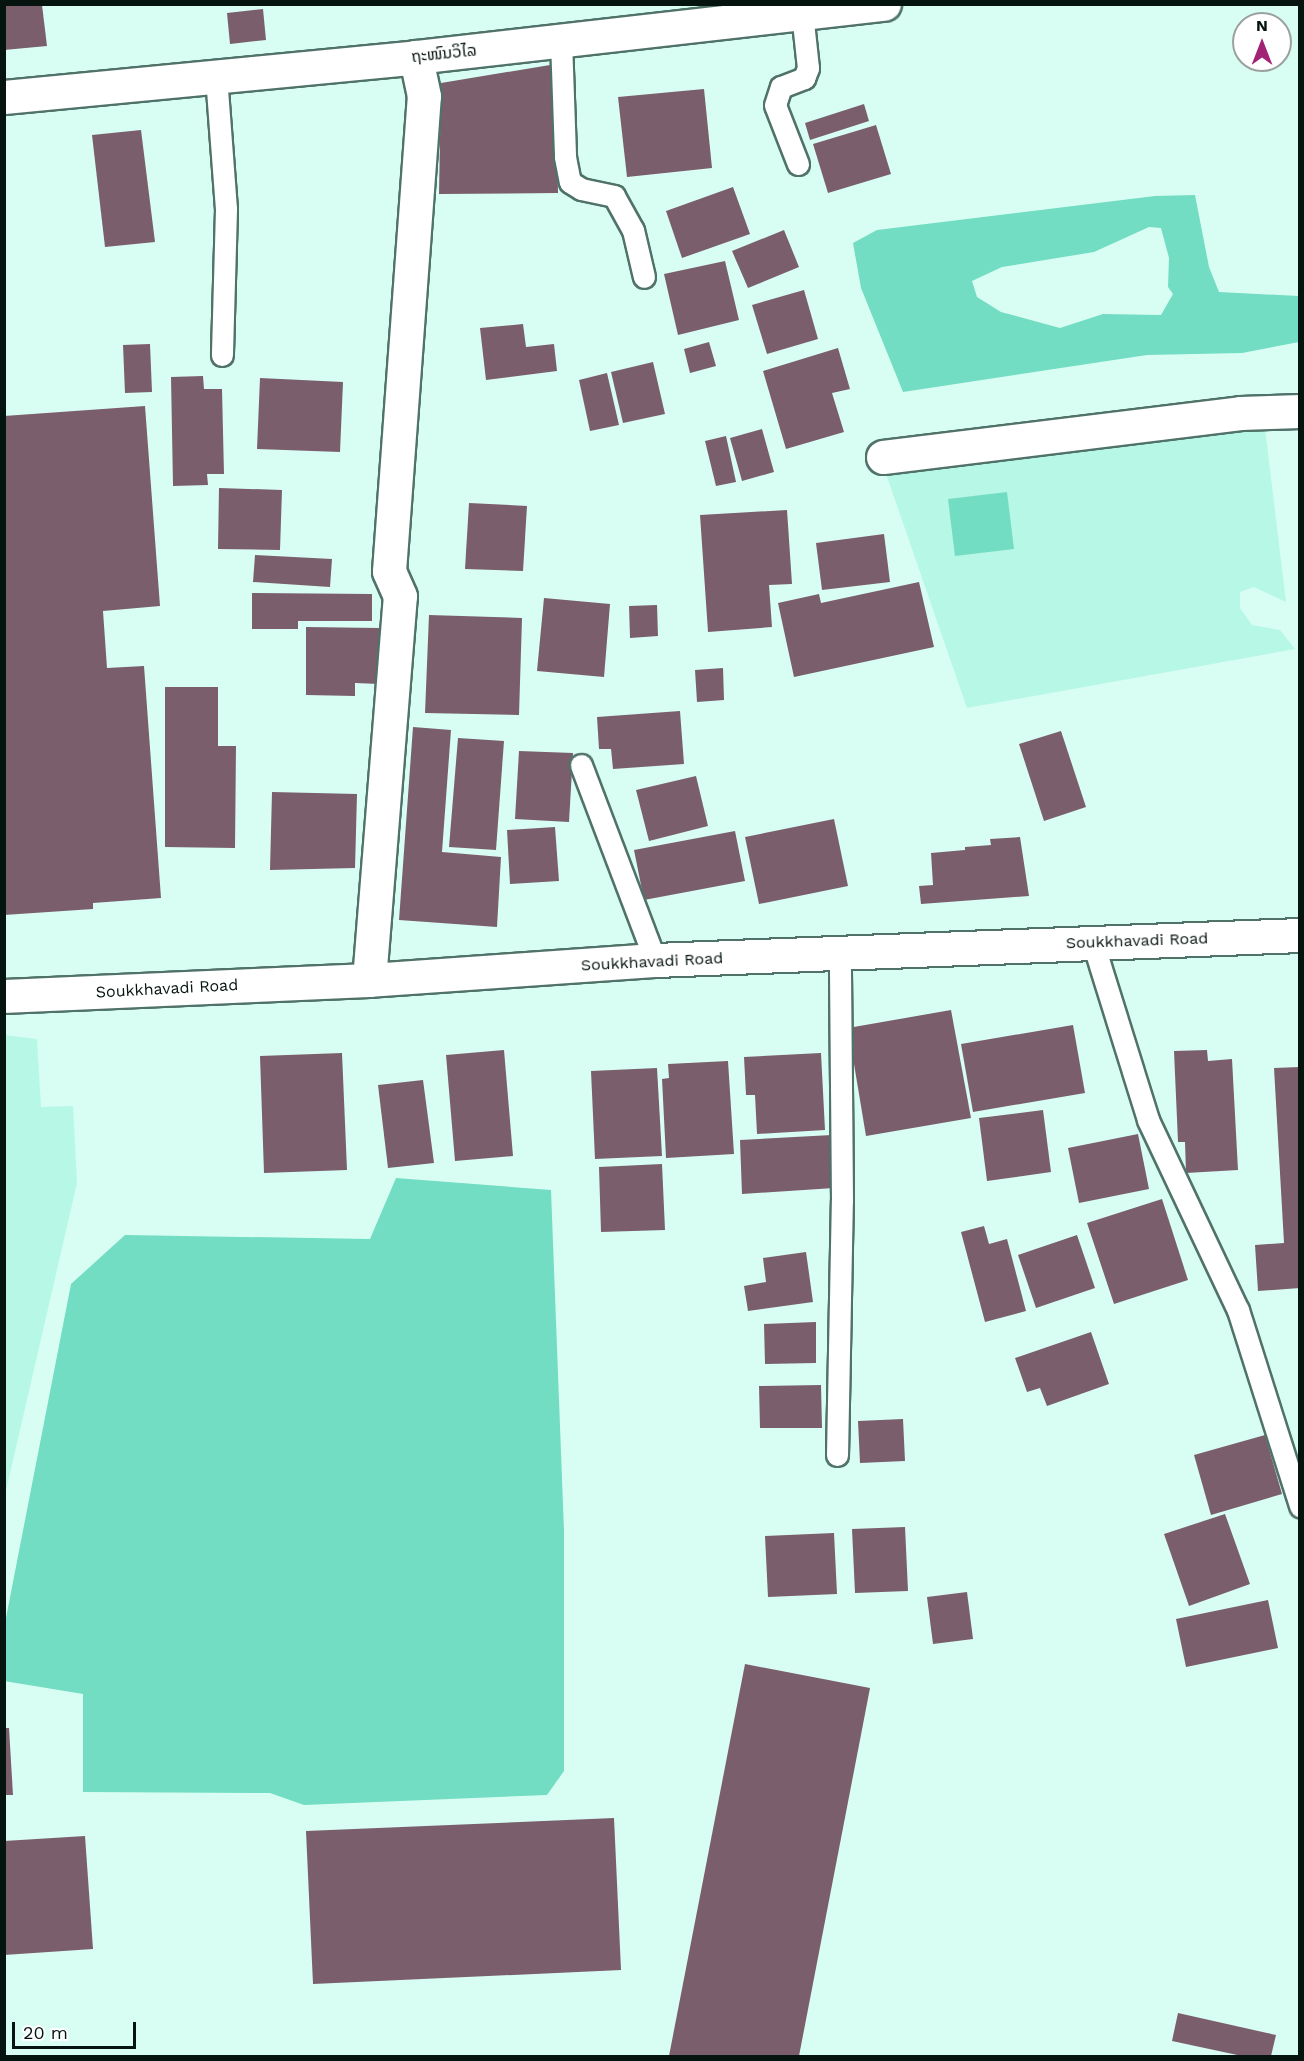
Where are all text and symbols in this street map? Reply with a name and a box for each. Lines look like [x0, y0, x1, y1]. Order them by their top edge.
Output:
north arrow [1232, 12, 1292, 72]
text: N [1256, 16, 1268, 35]
street label: ຖະໜົນວິໄລ [410, 41, 478, 67]
street label: Soukkhavadi Road [1065, 929, 1209, 953]
street label: Soukkhavadi Road [580, 949, 724, 975]
street label: Soukkhavadi Road [95, 976, 239, 1002]
scale bar [15, 2010, 140, 2048]
text: 20 m [23, 2022, 68, 2043]

